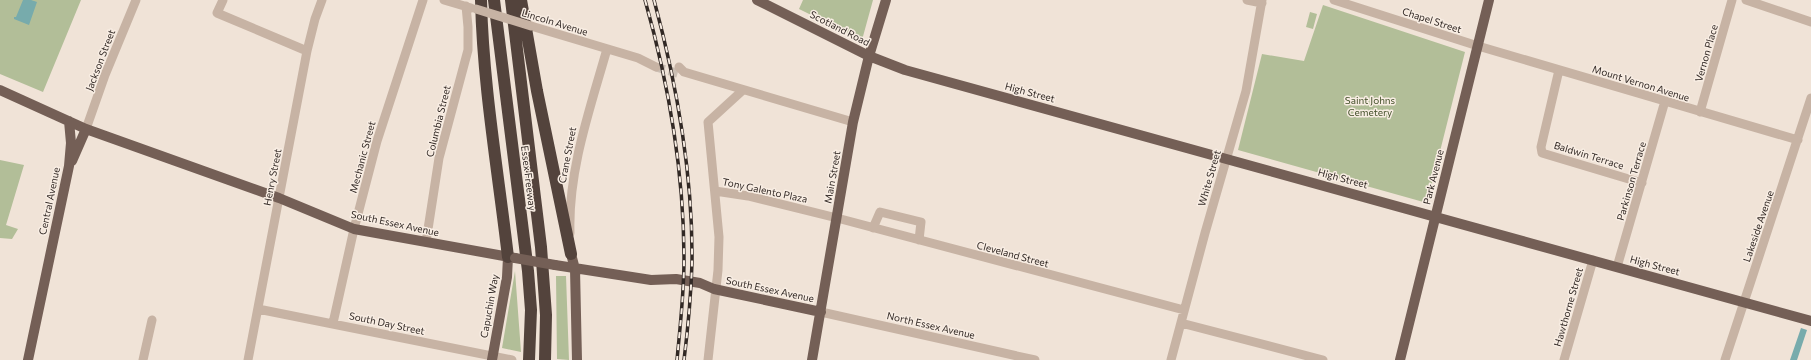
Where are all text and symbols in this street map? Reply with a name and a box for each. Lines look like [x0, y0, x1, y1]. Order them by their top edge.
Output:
street label: Chapel Street [1401, 5, 1463, 35]
street label: Lincoln Avenue [521, 6, 589, 38]
street label: Scotland Road [808, 8, 872, 48]
street label: Vernon Place [1692, 23, 1720, 83]
street label: Jackson Street [83, 28, 117, 92]
street label: Mount Vernon Avenue [1591, 62, 1691, 104]
street label: High Street [1004, 80, 1056, 104]
street label: Columbia Street [423, 84, 453, 158]
park label: Saint Johns Cemetery [1345, 94, 1396, 118]
street label: Mechanic Street [347, 120, 377, 194]
street label: Crane Street [556, 126, 578, 184]
street label: Baldwin Terrace [1553, 139, 1625, 171]
street label: Parkinson Terrace [1614, 140, 1648, 222]
street label: Essex Freeway [519, 145, 539, 211]
street label: Henry Street [261, 147, 283, 207]
street label: White Street [1195, 148, 1223, 208]
street label: Park Avenue [1420, 148, 1446, 206]
street label: Main Street [821, 150, 843, 204]
street label: Central Avenue [36, 166, 62, 236]
street label: High Street [1317, 166, 1369, 190]
street label: Tony Galento Plaza [721, 175, 809, 205]
street label: Lakeside Avenue [1740, 189, 1776, 263]
street label: South Essex Avenue [350, 208, 440, 238]
street label: Cleveland Street [976, 239, 1050, 269]
street label: High Street [1629, 253, 1681, 277]
street label: Hawthorne Street [1551, 266, 1585, 348]
street label: Capuchin Way [477, 273, 501, 339]
street label: South Essex Avenue [725, 274, 815, 304]
street label: South Day Street [348, 309, 426, 337]
street label: North Essex Avenue [886, 309, 976, 341]

